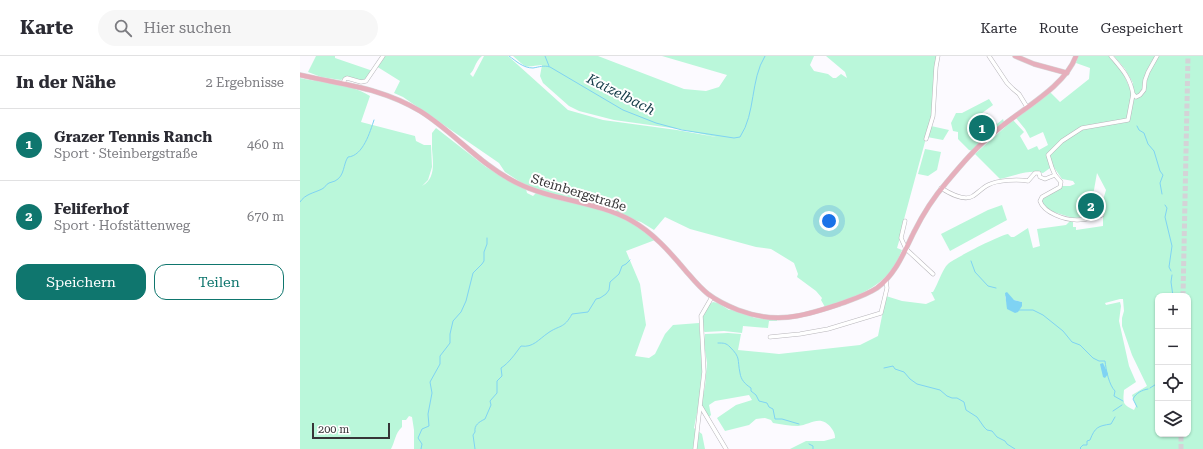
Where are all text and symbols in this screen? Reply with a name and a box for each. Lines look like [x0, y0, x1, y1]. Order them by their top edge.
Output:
search box [98, 10, 378, 46]
text: Karte [20, 16, 74, 39]
icon: search [112, 17, 134, 39]
text: Hier suchen [144, 19, 231, 37]
text: Karte [981, 20, 1017, 36]
text: Route [1039, 20, 1079, 36]
text: Gespeichert [1101, 20, 1183, 36]
water label: Katzelbach [584, 70, 658, 118]
text: In der Nähe [16, 72, 116, 92]
text: 2 Ergebnisse [206, 75, 284, 90]
pin: 1 [969, 113, 995, 143]
text: Grazer Tennis Ranch [54, 128, 212, 146]
text: 1 [25, 137, 33, 152]
text: 460 m [247, 137, 284, 152]
text: Sport · Steinbergstraße [54, 146, 198, 161]
street label: Steinbergstraße [529, 171, 628, 214]
pin: 2 [1078, 191, 1104, 221]
text: Feliferhof [54, 200, 129, 218]
text: 2 [25, 209, 33, 224]
text: 670 m [247, 209, 284, 224]
your location [819, 211, 839, 231]
text: Sport · Hofstättenweg [54, 218, 190, 233]
button: Speichern [16, 264, 146, 300]
button: Teilen [154, 264, 284, 300]
map controls [1155, 293, 1191, 437]
button: + [1155, 293, 1191, 329]
button: − [1155, 329, 1191, 365]
button: locate [1155, 365, 1191, 401]
button: layers [1155, 401, 1191, 437]
scale bar [312, 421, 390, 440]
text: 200 m [318, 423, 349, 436]

